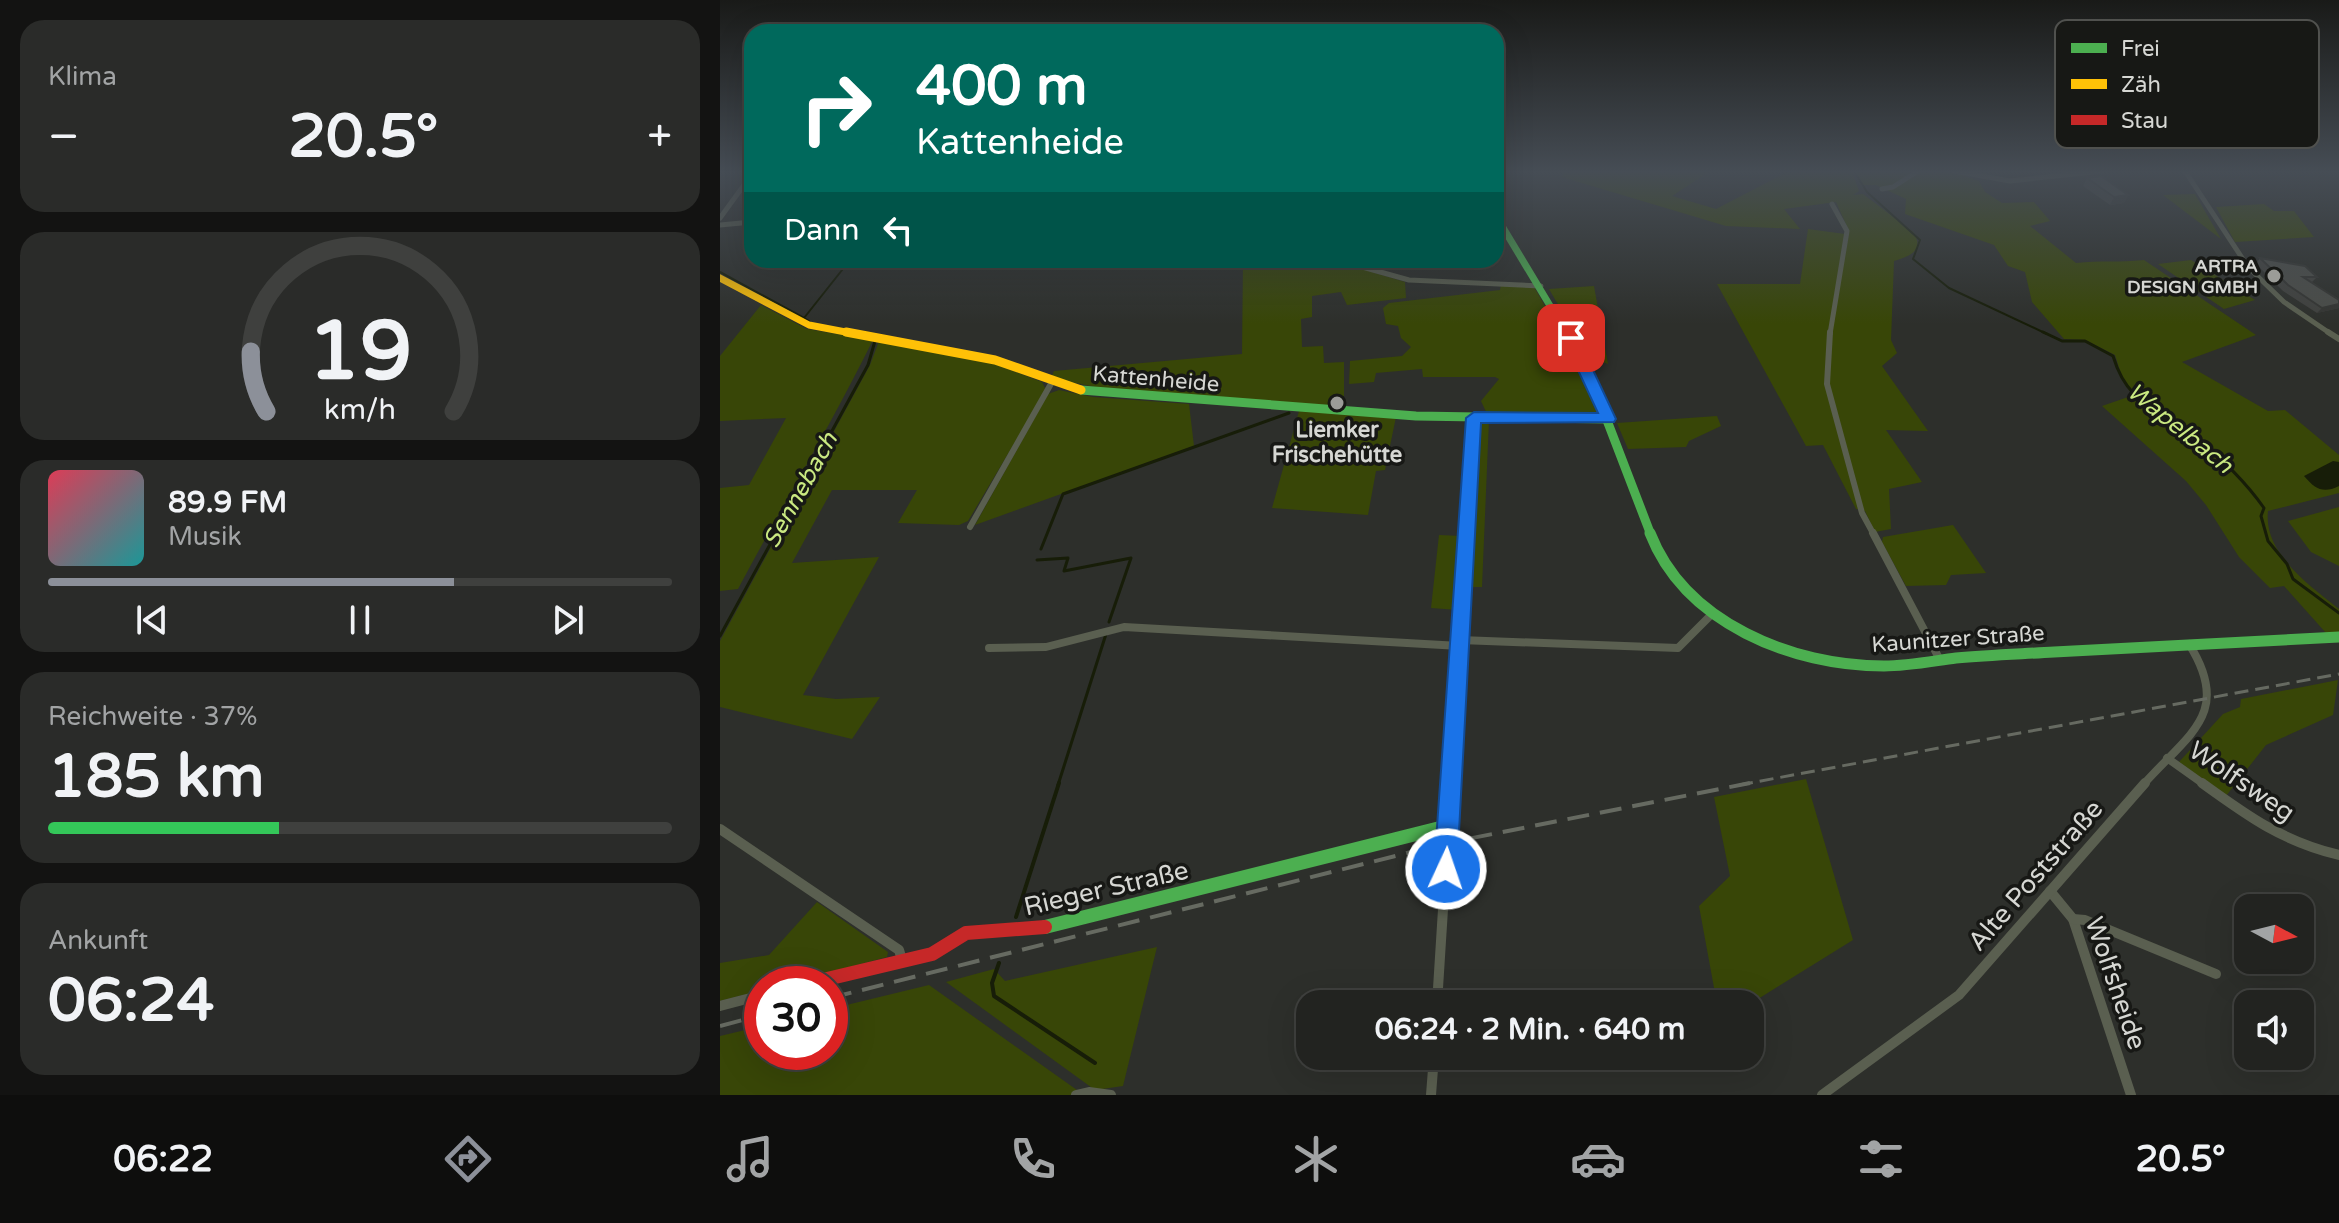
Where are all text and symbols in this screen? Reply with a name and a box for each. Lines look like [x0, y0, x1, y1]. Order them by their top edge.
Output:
legend [2055, 20, 2319, 148]
text: Frei [2121, 36, 2160, 62]
text: 400 m [916, 53, 1087, 120]
icon: right [784, 56, 888, 160]
text: Klima [48, 61, 117, 92]
text: Zäh [2121, 72, 2161, 98]
text: 20.5° [288, 101, 438, 173]
text: Stau [2121, 108, 2168, 134]
text: − [48, 111, 79, 164]
text: + [647, 111, 672, 164]
text: Kattenheide [916, 121, 1124, 164]
icon: left [876, 208, 920, 252]
text: Dann [784, 212, 860, 249]
place label: ARTRA DESIGN GMBH [2127, 255, 2258, 298]
marker: ARTRA DESIGN GMBH [2265, 267, 2283, 285]
text: 19 [308, 301, 412, 401]
pin [1537, 304, 1605, 372]
icon: arrive [1549, 316, 1593, 360]
street label: Kattenheide [1092, 361, 1220, 397]
water label: Wapelbach [2121, 377, 2239, 481]
text: km/h [324, 393, 396, 427]
marker: Liemker Frischehütte [1328, 394, 1346, 412]
place label: Liemker Frischehütte [1272, 417, 1402, 468]
water label: Sennebach [757, 426, 845, 553]
text: 89.9 FM [168, 484, 287, 521]
text: Musik [168, 521, 242, 552]
icon: previous [130, 598, 174, 642]
icon: pause [338, 598, 382, 642]
icon: next [546, 598, 590, 642]
street label: Kaunitzer Straße [1871, 620, 2045, 658]
text: Reichweite · 37% [48, 701, 257, 732]
street label: Wolfsweg [2183, 735, 2301, 828]
text: 185 km [48, 741, 264, 813]
street label: Alte Poststraße [1961, 794, 2109, 957]
position arrow [1404, 827, 1488, 911]
street label: Rieger Straße [1021, 854, 1191, 922]
north arrow [2234, 894, 2314, 974]
map controls [2234, 894, 2314, 1070]
street label: Wolfsheide [2078, 913, 2153, 1053]
text: Ankunft [48, 925, 148, 956]
text: 06:24 [48, 965, 214, 1037]
speed limit sign: 30 [744, 966, 848, 1070]
button: sound [2234, 990, 2314, 1070]
text: 06:24 · 2 Min. · 640 m [1375, 1011, 1685, 1048]
icon: directions [440, 1131, 496, 1187]
icon: music [722, 1131, 778, 1187]
icon: phone [1005, 1131, 1061, 1187]
icon: climate [1288, 1131, 1344, 1187]
icon: car [1570, 1131, 1626, 1187]
icon: filters [1853, 1131, 1909, 1187]
text: 06:22 [113, 1138, 213, 1181]
text: 20.5° [2136, 1138, 2226, 1181]

